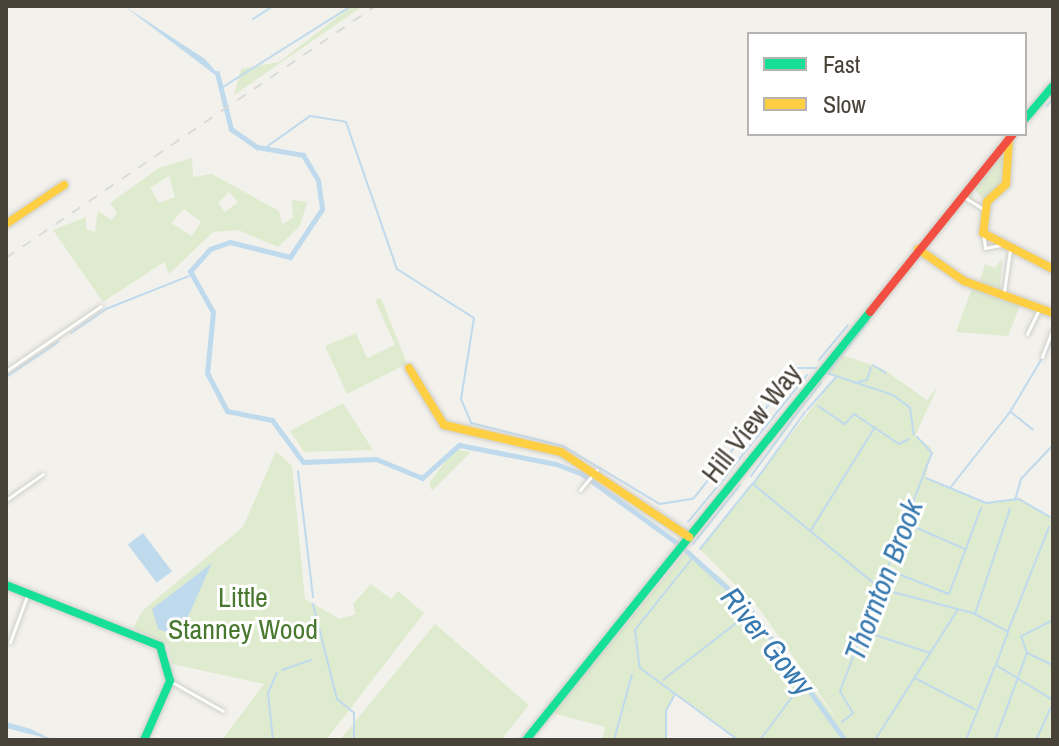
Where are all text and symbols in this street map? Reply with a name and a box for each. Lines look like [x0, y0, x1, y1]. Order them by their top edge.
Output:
legend [747, 32, 1027, 136]
text: Fast [823, 48, 860, 80]
text: Slow [823, 88, 866, 120]
street label: Hill View Way [694, 357, 808, 489]
water label: Thornton Brook [836, 494, 930, 666]
park label: Little Stanney Wood [168, 580, 318, 646]
water label: River Gowy [714, 580, 822, 702]

